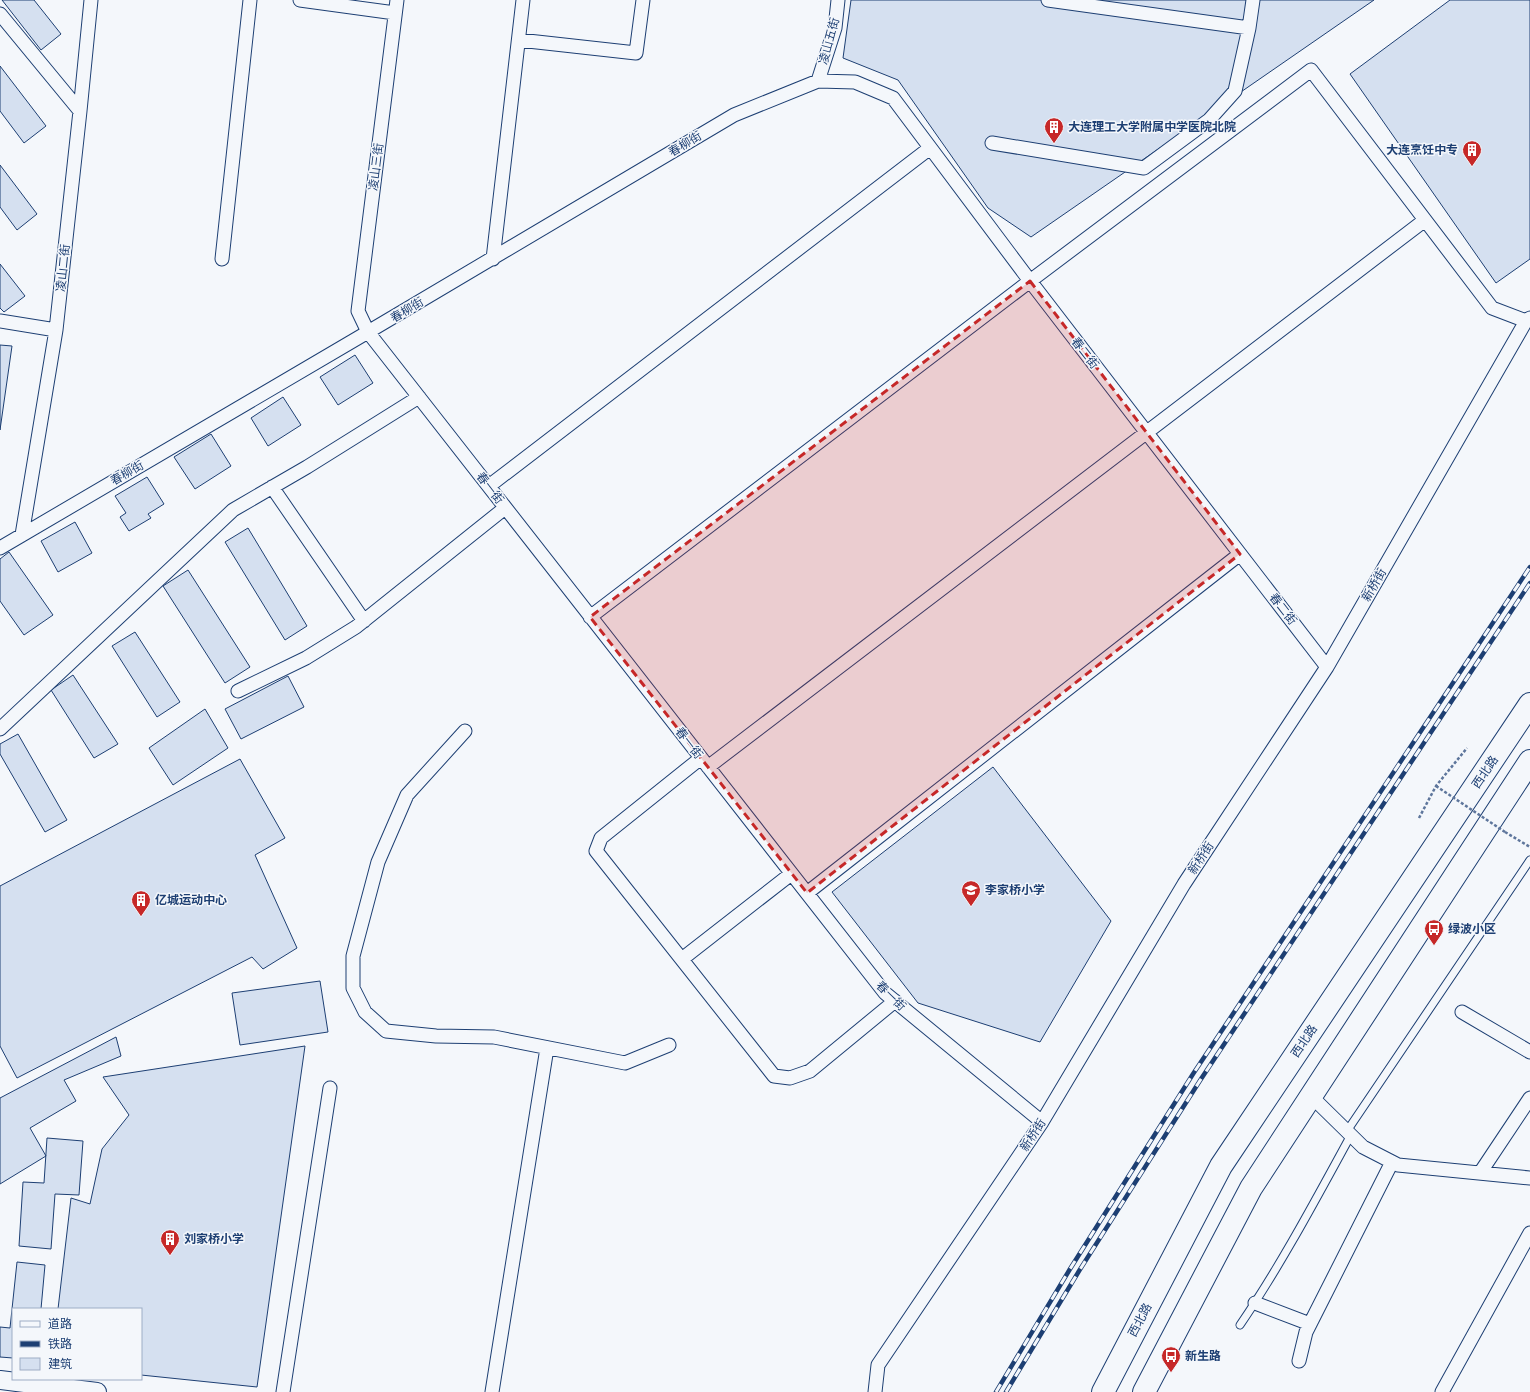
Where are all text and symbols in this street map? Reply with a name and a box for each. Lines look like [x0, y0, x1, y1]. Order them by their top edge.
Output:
street label: 凌山五街 [816, 16, 842, 66]
building icon: 大连理工大学附属中学医院北院 [1043, 116, 1065, 144]
place label: 大连理工大学附属中学医院北院 [1068, 120, 1236, 134]
street label: 春柳街 [666, 129, 704, 159]
building icon: 大连烹饪中专 [1461, 139, 1483, 167]
street label: 凌山三街 [366, 142, 386, 192]
place label: 大连烹饪中专 [1386, 143, 1458, 157]
street label: 凌山二街 [54, 243, 72, 293]
street label: 春柳街 [388, 295, 426, 325]
street label: 春二街 [1068, 335, 1102, 371]
street label: 春柳街 [108, 458, 146, 488]
street label: 春一街 [473, 470, 507, 506]
street label: 新桥街 [1359, 566, 1389, 604]
street label: 春二街 [1266, 591, 1300, 627]
street label: 春一街 [672, 725, 706, 761]
street label: 西北路 [1469, 753, 1501, 791]
street label: 新桥街 [1185, 839, 1217, 877]
school or university icon: 李家桥小学 [960, 879, 982, 907]
place label: 李家桥小学 [985, 883, 1045, 897]
building icon: 亿城运动中心 [130, 889, 152, 917]
place label: 亿城运动中心 [155, 893, 227, 907]
bus stop icon: 绿波小区 [1423, 918, 1445, 946]
place label: 绿波小区 [1448, 922, 1496, 936]
street label: 春一街 [873, 978, 909, 1014]
street label: 西北路 [1288, 1022, 1320, 1060]
street label: 新桥街 [1017, 1116, 1049, 1154]
building icon: 刘家桥小学 [159, 1228, 181, 1256]
place label: 刘家桥小学 [184, 1232, 244, 1246]
street label: 西北路 [1125, 1301, 1155, 1339]
legend [12, 1308, 142, 1380]
text: 道路 [48, 1317, 72, 1331]
text: 铁路 [48, 1337, 72, 1351]
bus stop icon: 新生路 [1160, 1345, 1182, 1373]
place label: 新生路 [1185, 1349, 1221, 1363]
text: 建筑 [48, 1357, 72, 1371]

